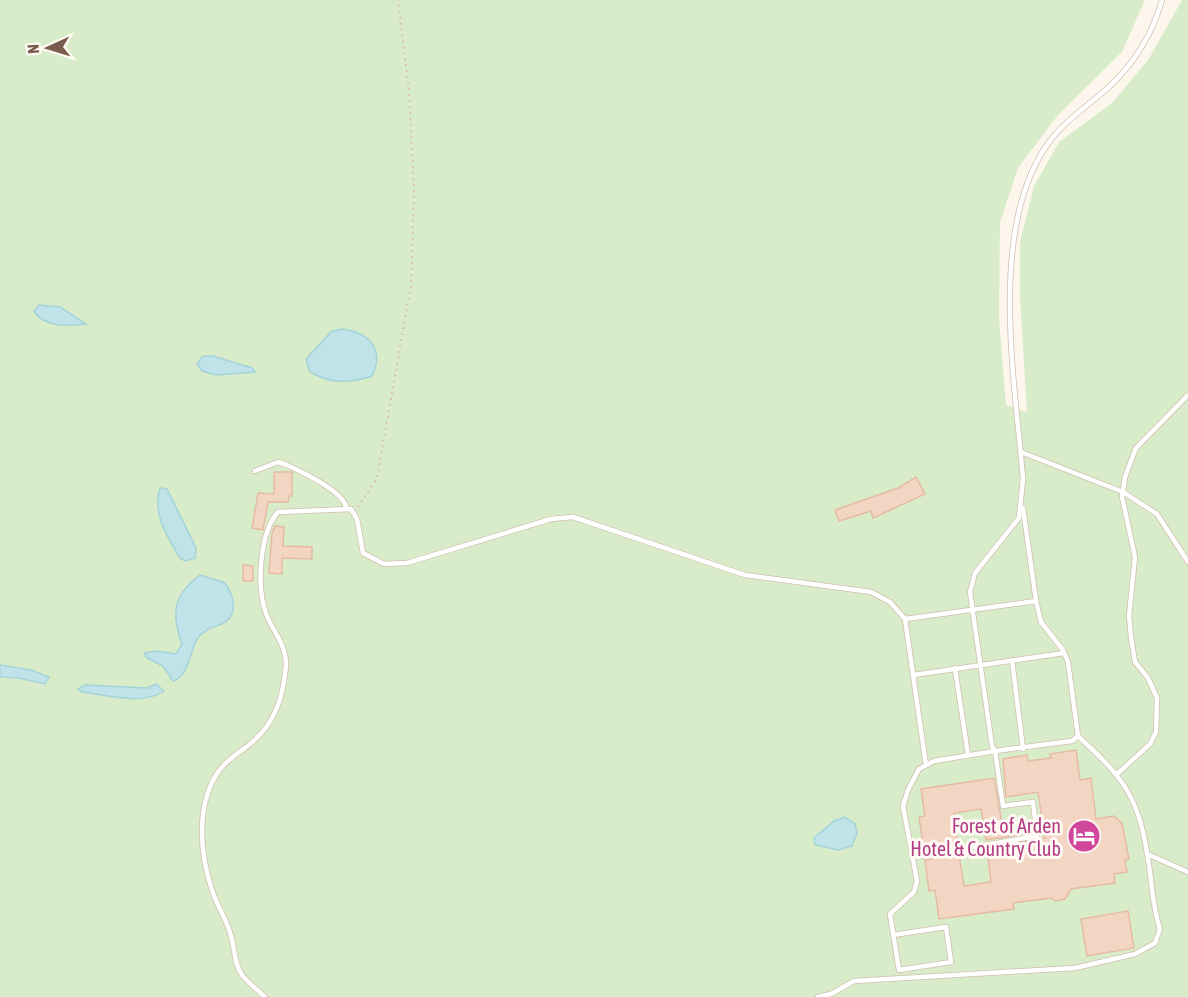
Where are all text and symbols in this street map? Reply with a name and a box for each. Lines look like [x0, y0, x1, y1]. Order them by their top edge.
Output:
north arrow [18, 18, 78, 78]
text: N [24, 44, 42, 54]
place label: Forest of Arden Hotel & Country Club [910, 814, 1061, 860]
hotel icon: Forest of Arden Hotel & Country Club [1066, 818, 1102, 854]

